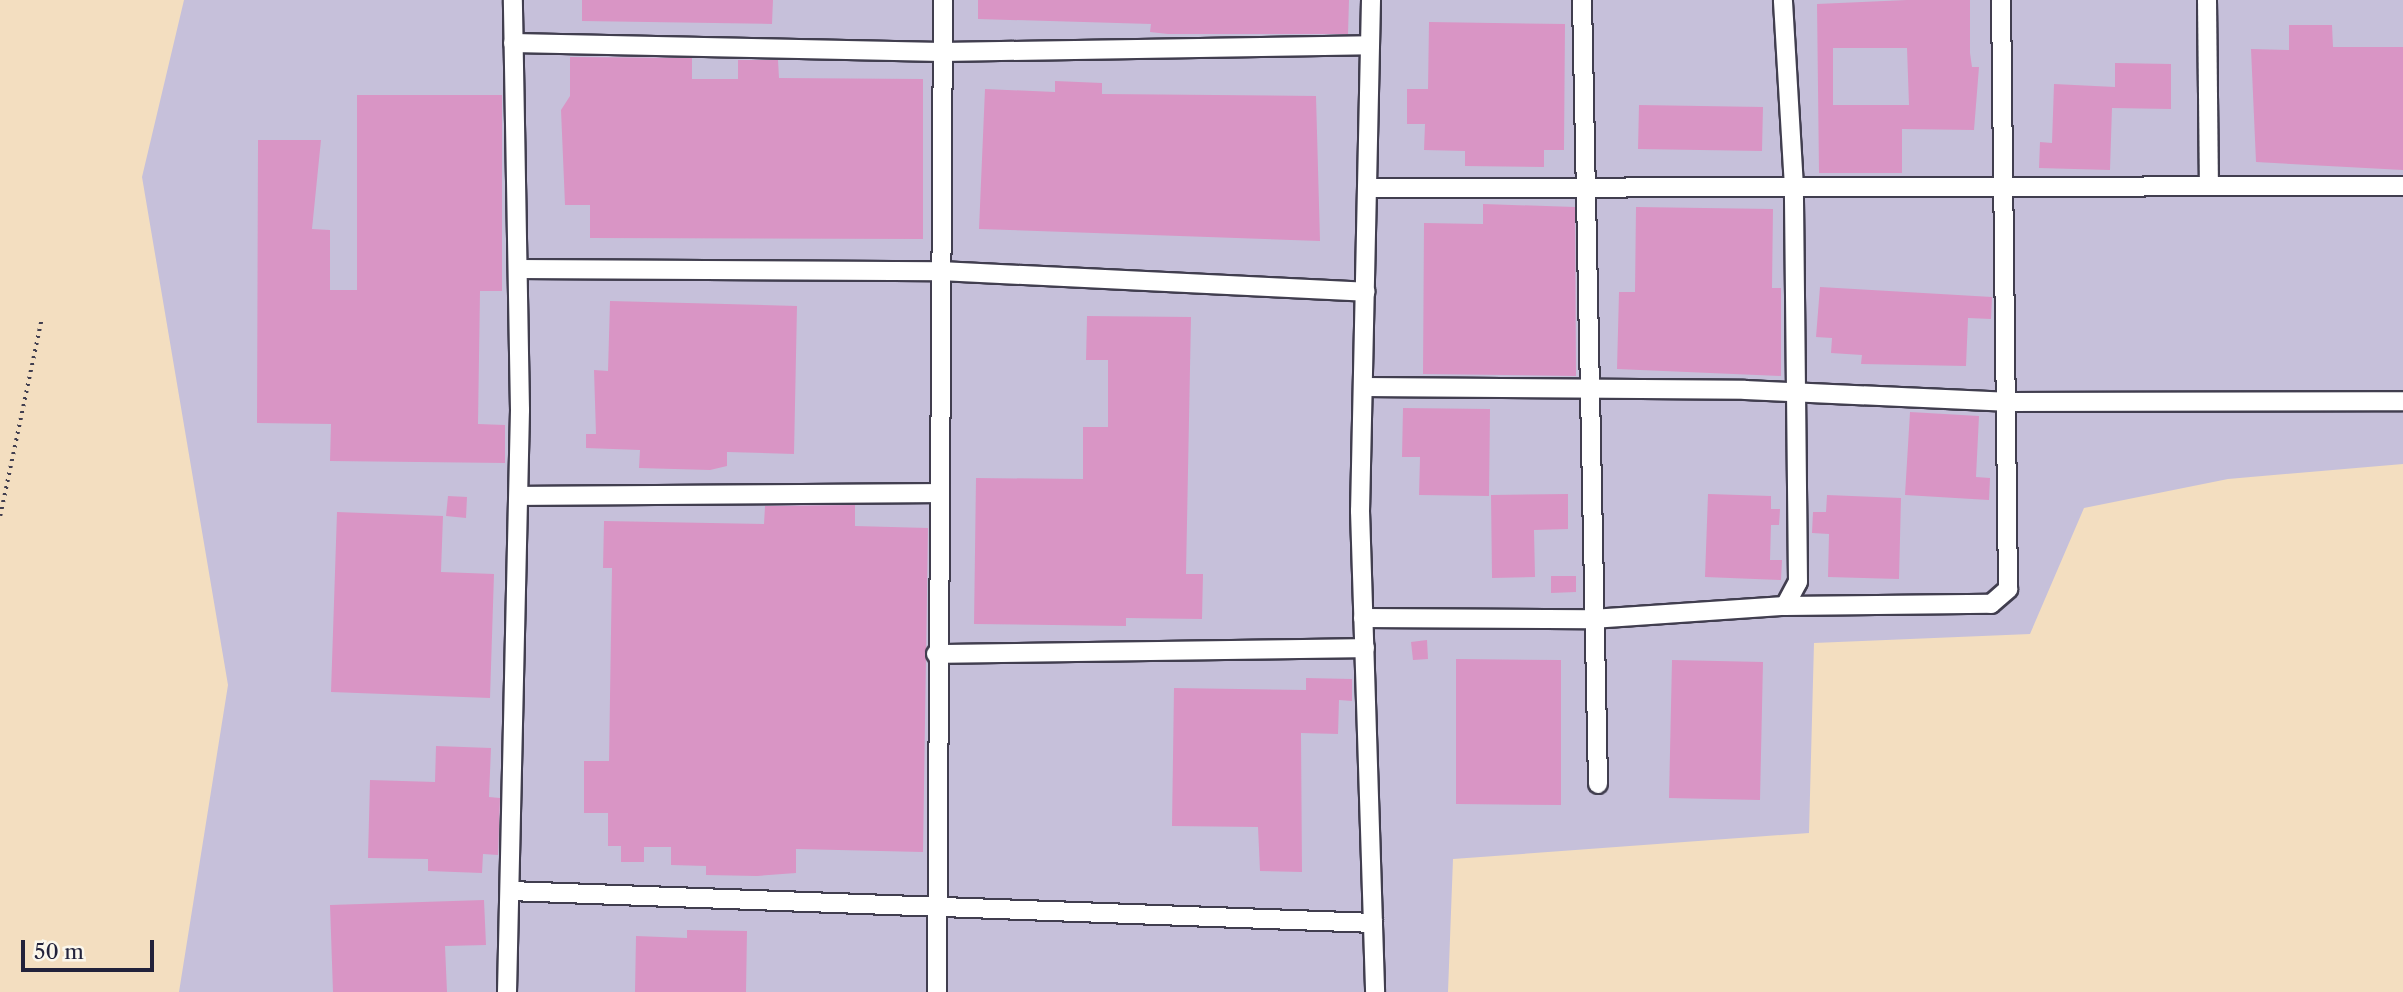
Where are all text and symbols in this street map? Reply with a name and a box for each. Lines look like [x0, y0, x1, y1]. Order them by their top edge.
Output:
scale bar [24, 926, 158, 970]
text: 50 m [34, 939, 84, 964]

